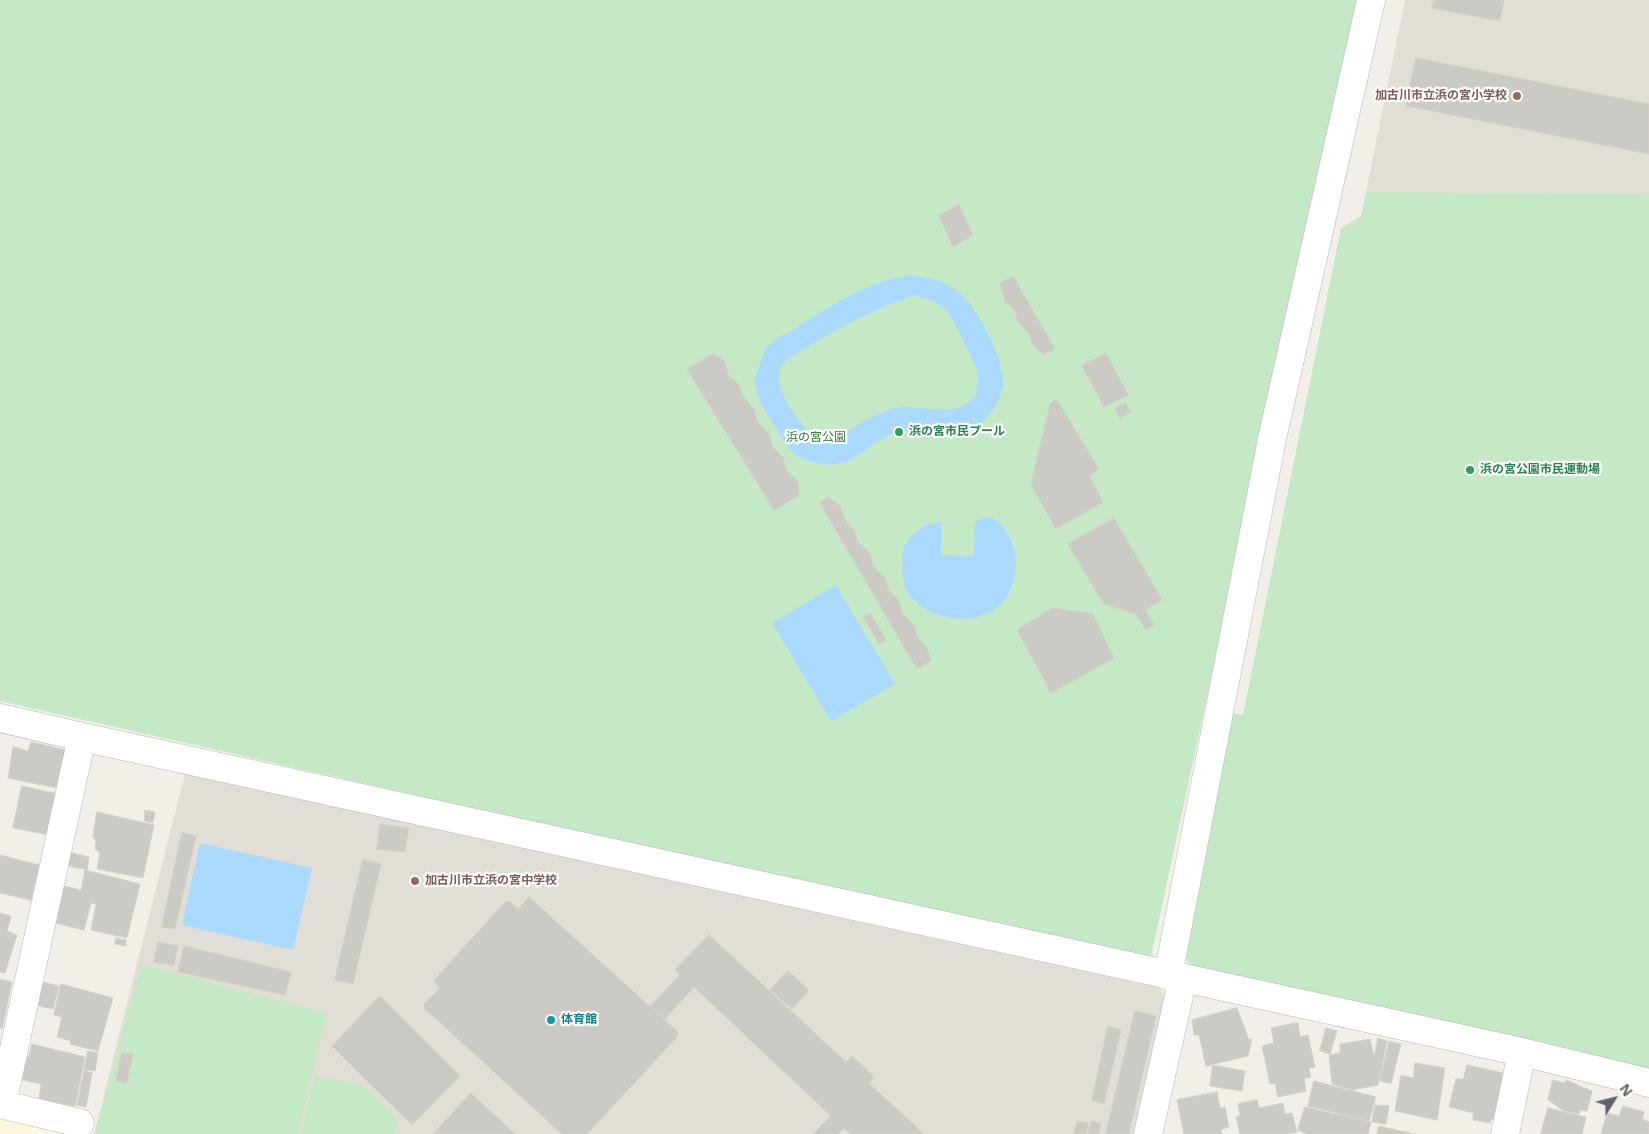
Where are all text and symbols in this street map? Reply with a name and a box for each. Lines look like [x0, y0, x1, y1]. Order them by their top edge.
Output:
place label: 加古川市立浜の宮小学校 [1375, 89, 1507, 103]
marker: 加古川市立浜の宮小学校 [1511, 90, 1523, 102]
place label: 浜の宮市民プール [909, 425, 1005, 439]
marker: 浜の宮市民プール [893, 426, 905, 438]
park label: 浜の宮公園 [786, 431, 846, 445]
place label: 浜の宮公園市民運動場 [1480, 463, 1600, 477]
marker: 浜の宮公園市民運動場 [1464, 464, 1476, 476]
place label: 加古川市立浜の宮中学校 [425, 874, 557, 888]
marker: 加古川市立浜の宮中学校 [409, 875, 421, 887]
place label: 体育館 [561, 1013, 597, 1027]
marker: 体育館 [545, 1014, 557, 1026]
north arrow [1589, 1074, 1639, 1124]
text: N [1616, 1080, 1638, 1100]

